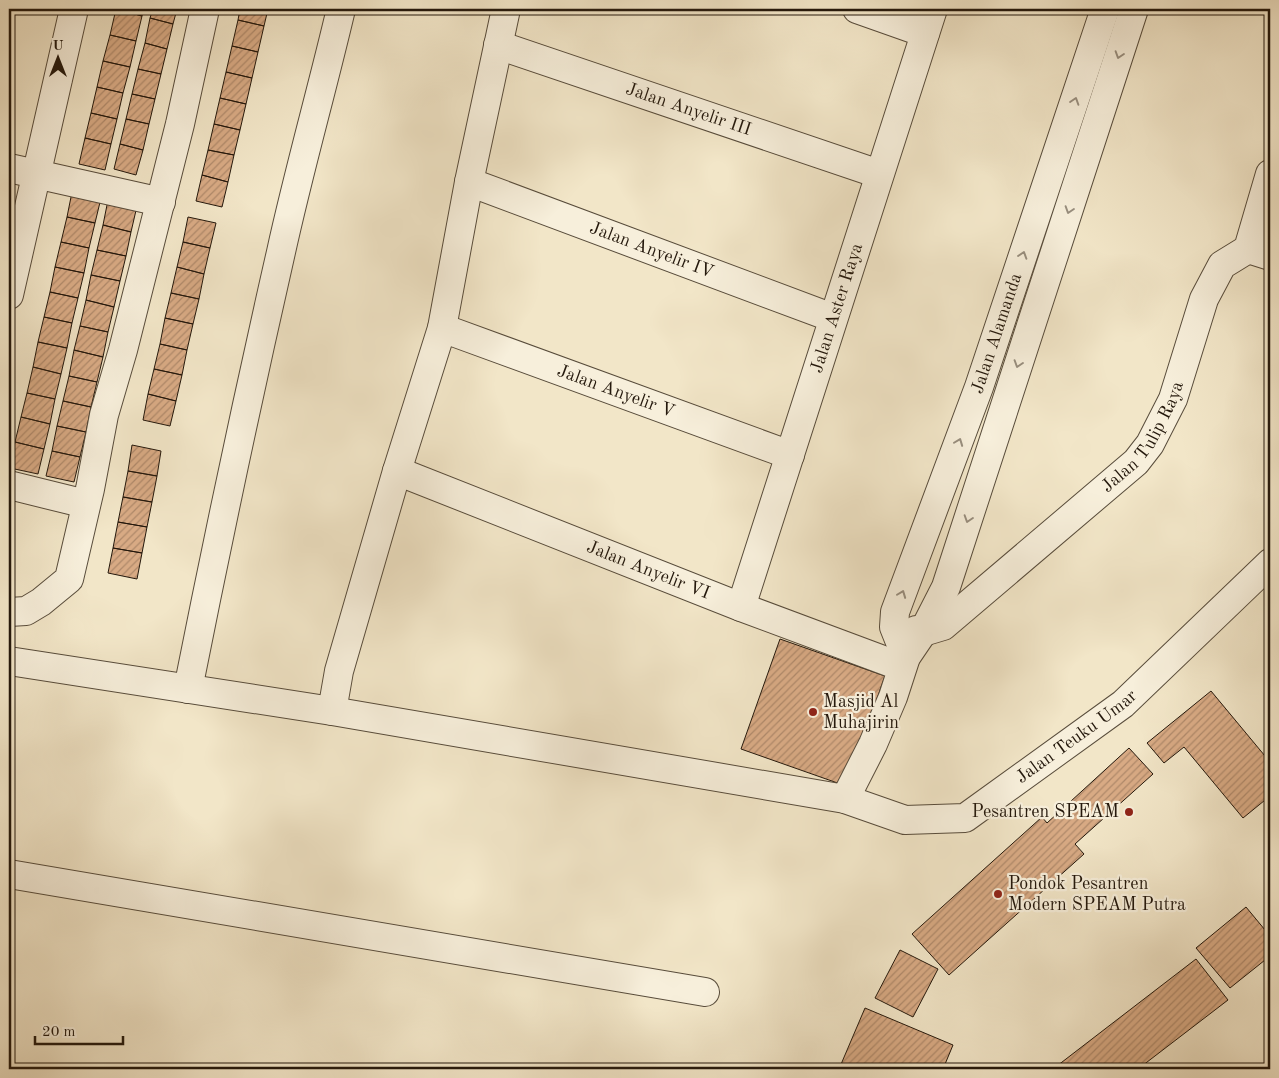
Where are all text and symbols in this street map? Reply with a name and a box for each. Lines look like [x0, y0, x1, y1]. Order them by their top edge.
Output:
north arrow [32, 32, 82, 82]
text: U [52, 39, 64, 53]
one-way arrow [1115, 50, 1125, 59]
street label: Jalan Anyelir III [623, 80, 753, 139]
one-way arrow [1069, 97, 1079, 106]
one-way arrow [1064, 205, 1074, 213]
street label: Jalan Anyelir IV [587, 219, 716, 282]
street label: Jalan Aster Raya [808, 241, 866, 375]
one-way arrow [1017, 251, 1027, 260]
street label: Jalan Alamanda [968, 271, 1025, 396]
one-way arrow [1014, 359, 1024, 368]
street label: Jalan Anyelir V [555, 362, 677, 421]
street label: Jalan Tulip Raya [1098, 379, 1187, 496]
one-way arrow [953, 438, 963, 447]
one-way arrow [964, 514, 974, 522]
street label: Jalan Anyelir VI [584, 538, 712, 603]
one-way arrow [896, 590, 906, 599]
street label: Jalan Teuku Umar [1013, 686, 1141, 787]
place label: Masjid Al Muhajirin [823, 693, 899, 732]
marker: Masjid Al Muhajirin [807, 706, 819, 718]
place label: Pesantren SPEAM [972, 803, 1119, 821]
marker: Pesantren SPEAM [1123, 806, 1135, 818]
place label: Pondok Pesantren Modern SPEAM Putra [1008, 875, 1186, 914]
marker: Pondok Pesantren Modern SPEAM Putra [992, 888, 1004, 900]
scale bar [35, 1013, 122, 1045]
text: 20 m [42, 1025, 76, 1040]

